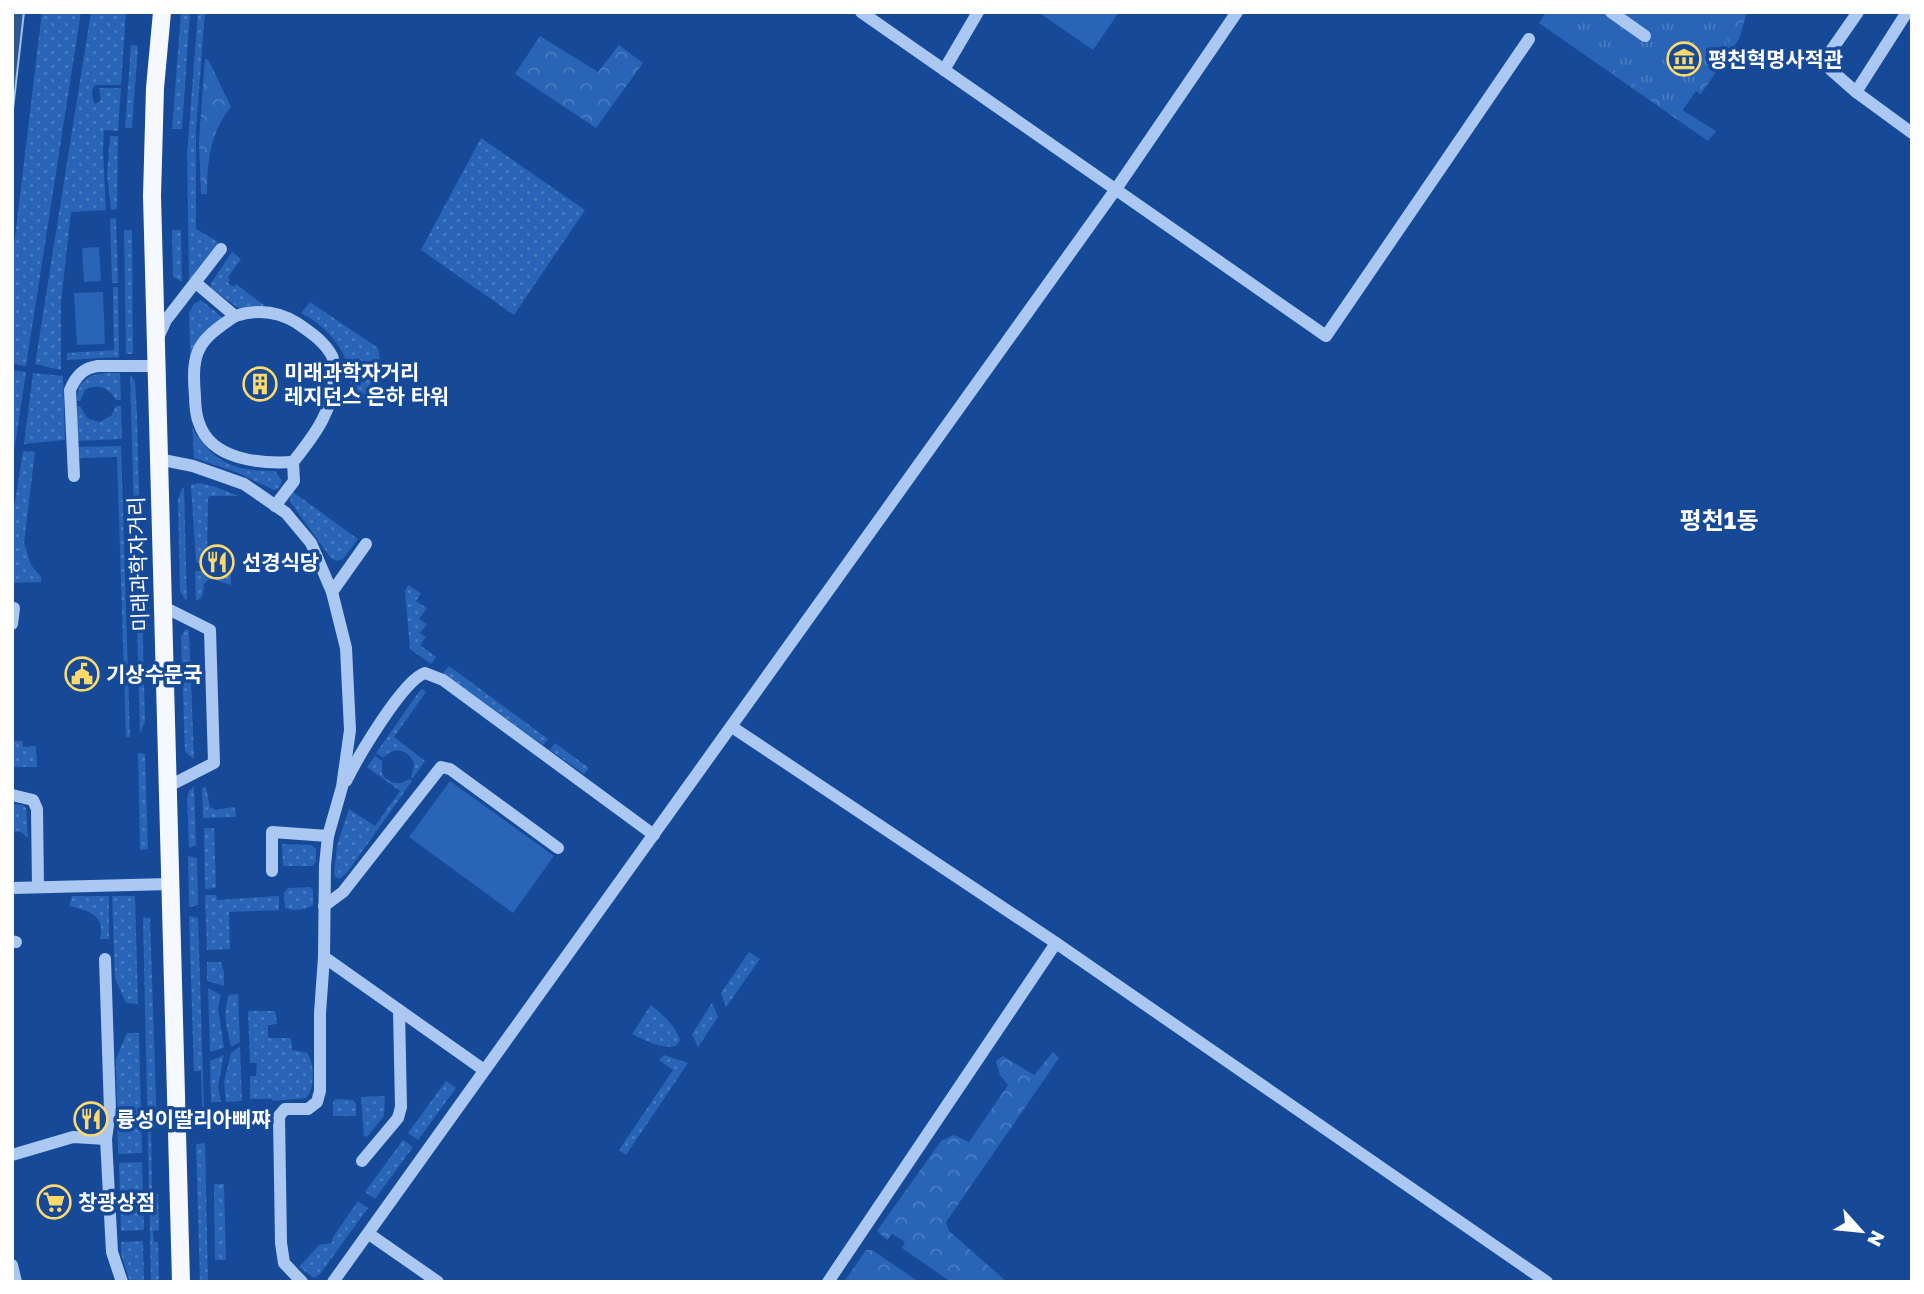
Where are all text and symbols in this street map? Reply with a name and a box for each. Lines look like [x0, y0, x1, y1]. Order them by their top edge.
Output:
museum icon: 평천혁명사적관 [1665, 40, 1703, 78]
place label: 평천혁명사적관 [1708, 46, 1843, 72]
place label: 미래과학자거리 레지던스 은하 타워 [284, 359, 449, 409]
building icon: 미래과학자거리 레지던스 은하 타워 [241, 365, 279, 403]
street label: 미래과학자거리 [123, 496, 153, 632]
district label: 평천1동 [1680, 505, 1758, 534]
restaurant icon: 선경식당 [198, 543, 236, 581]
place label: 선경식당 [242, 549, 319, 575]
public building icon: 기상수문국 [63, 655, 101, 693]
place label: 기상수문국 [106, 661, 203, 687]
restaurant icon: 륭성이딸리아삐쨔 [72, 1100, 110, 1138]
place label: 륭성이딸리아삐쨔 [116, 1106, 271, 1132]
supermarket icon: 창광상점 [35, 1183, 73, 1221]
place label: 창광상점 [78, 1189, 155, 1215]
north arrow [1826, 1196, 1896, 1266]
text: N [1863, 1227, 1890, 1251]

